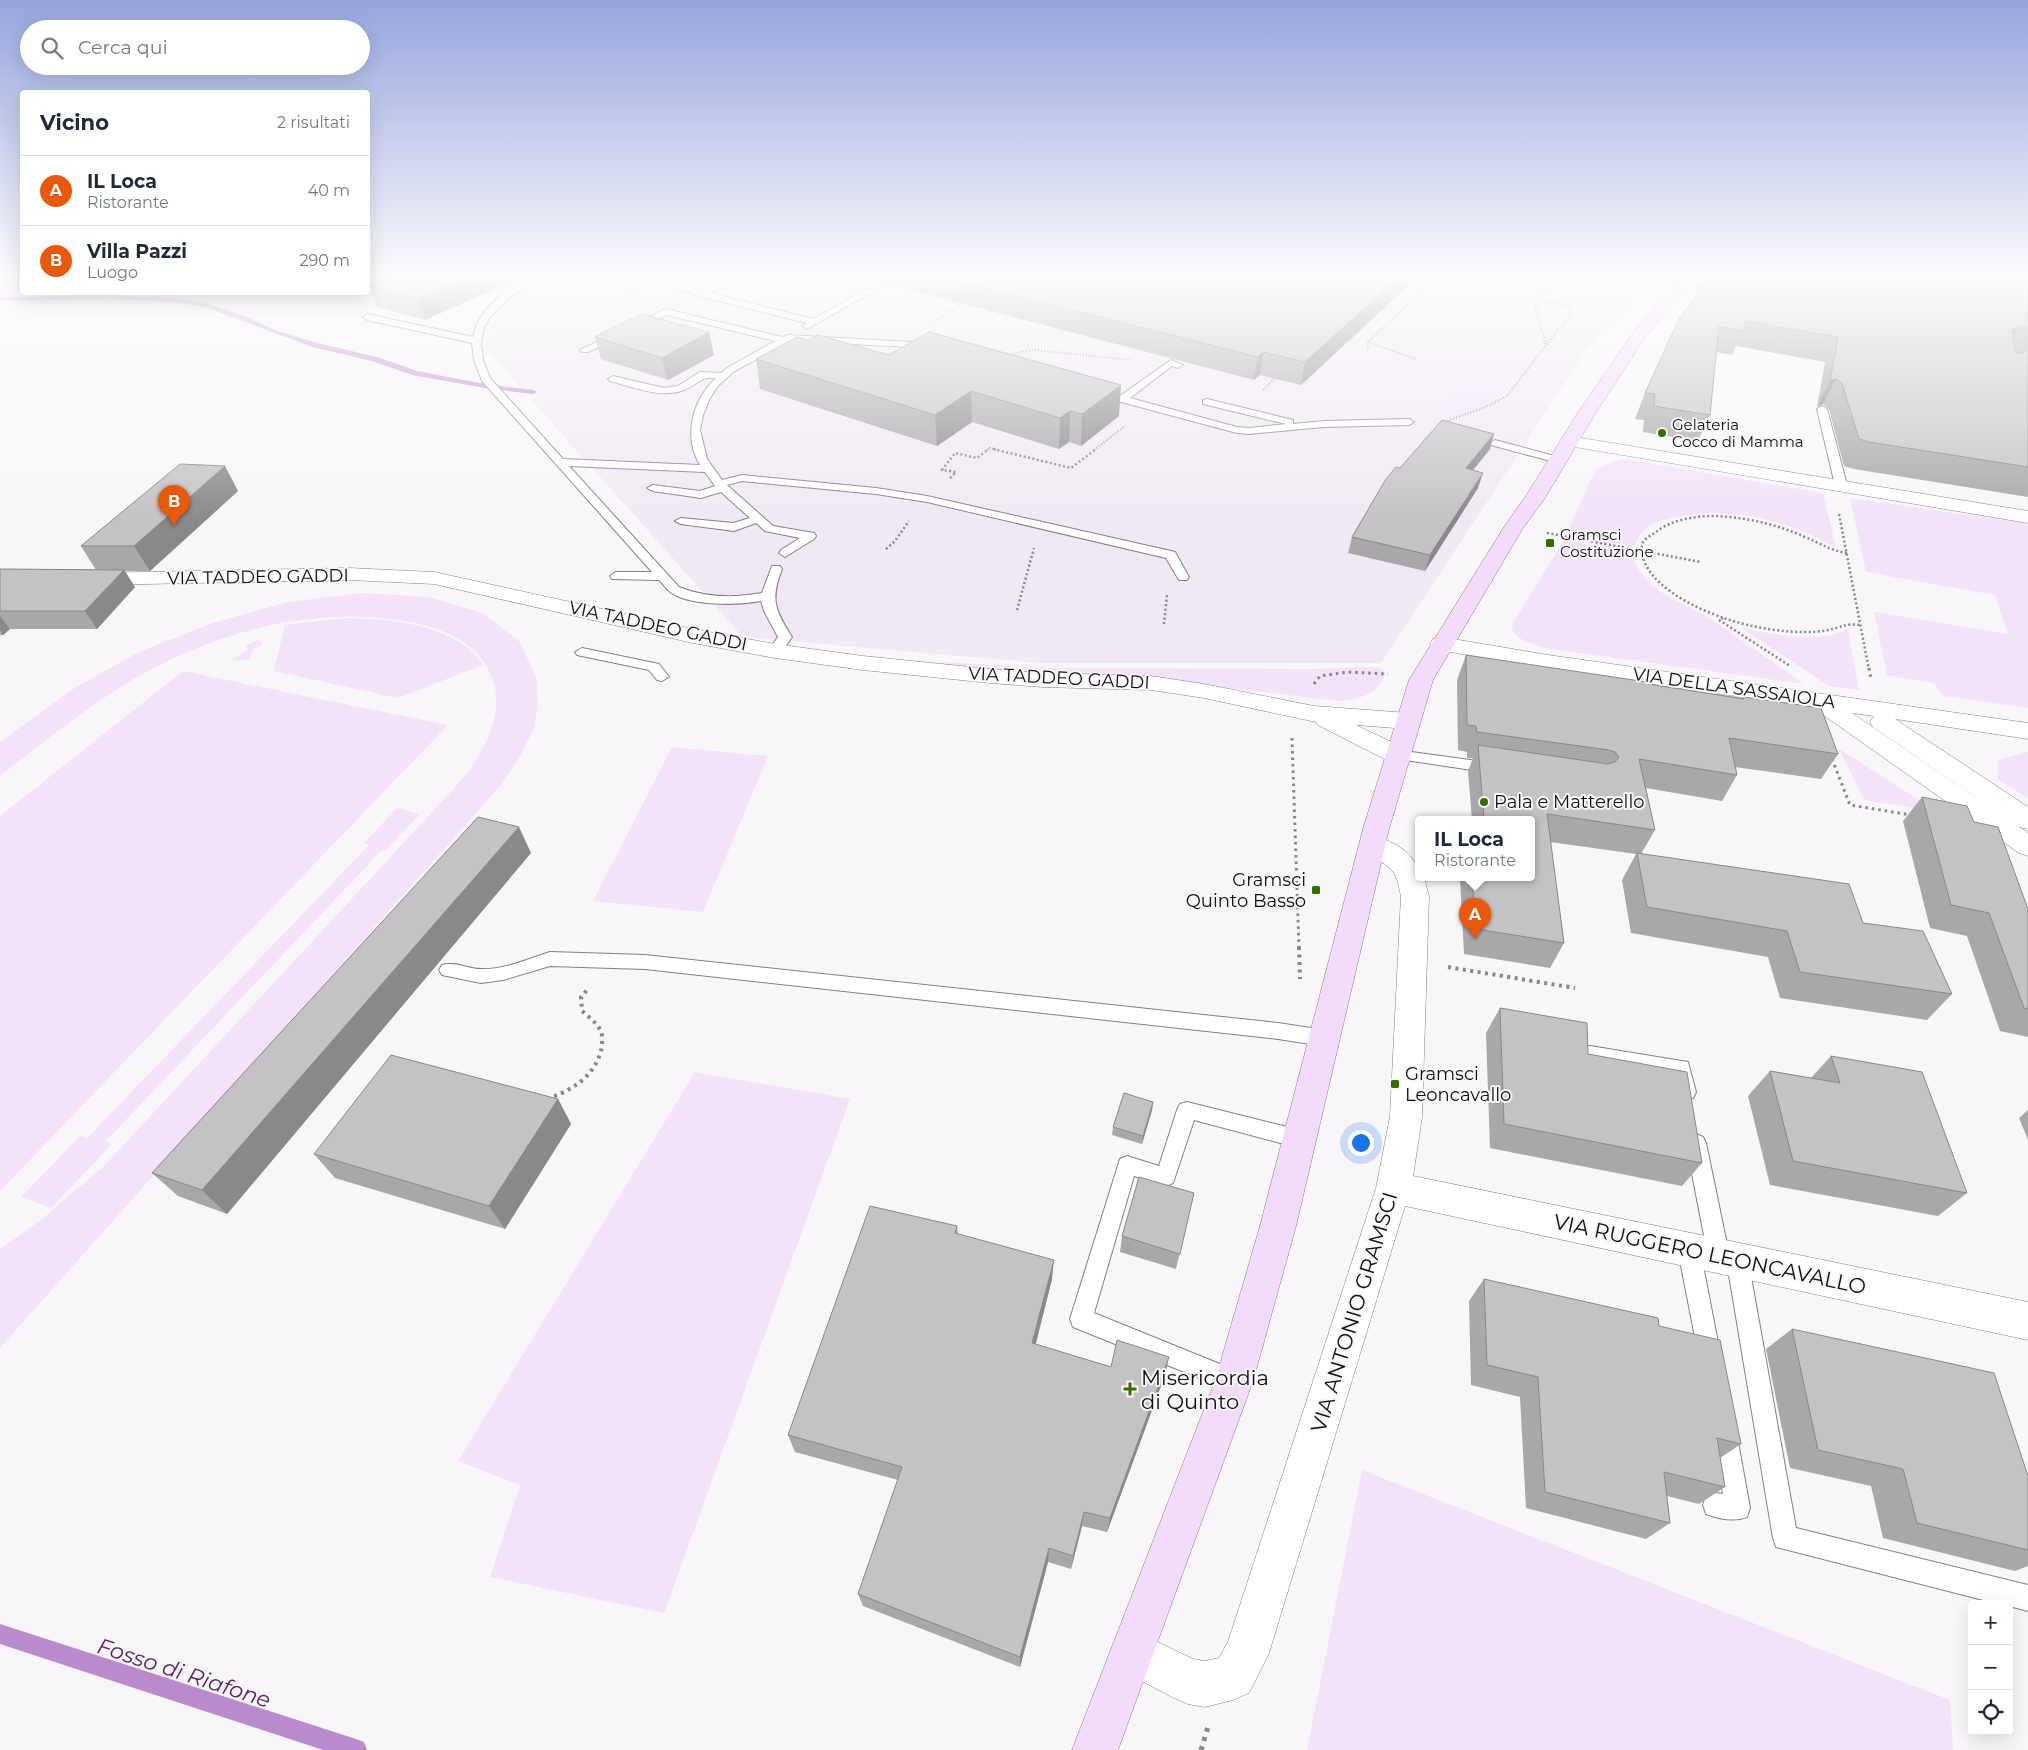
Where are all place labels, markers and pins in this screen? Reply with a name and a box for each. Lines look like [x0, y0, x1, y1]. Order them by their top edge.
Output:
place label: Gelateria Cocco di Mamma [1672, 415, 1804, 451]
marker: Gelateria Cocco di Mamma [1656, 427, 1668, 439]
pin: B [158, 485, 190, 526]
place label: Gramsci Costituzione [1560, 525, 1654, 561]
marker: Gramsci Costituzione [1544, 537, 1556, 549]
place label: Pala e Matterello [1494, 791, 1645, 813]
marker: Pala e Matterello [1478, 796, 1490, 808]
place label: Gramsci Quinto Basso [1186, 869, 1306, 912]
marker: Gramsci Quinto Basso [1310, 884, 1322, 896]
pin: A [1459, 898, 1491, 939]
place label: Gramsci Leoncavallo [1405, 1063, 1511, 1106]
marker: Gramsci Leoncavallo [1389, 1078, 1401, 1090]
place label: Misericordia di Quinto [1141, 1365, 1269, 1414]
marker: Misericordia di Quinto [1123, 1382, 1137, 1396]

